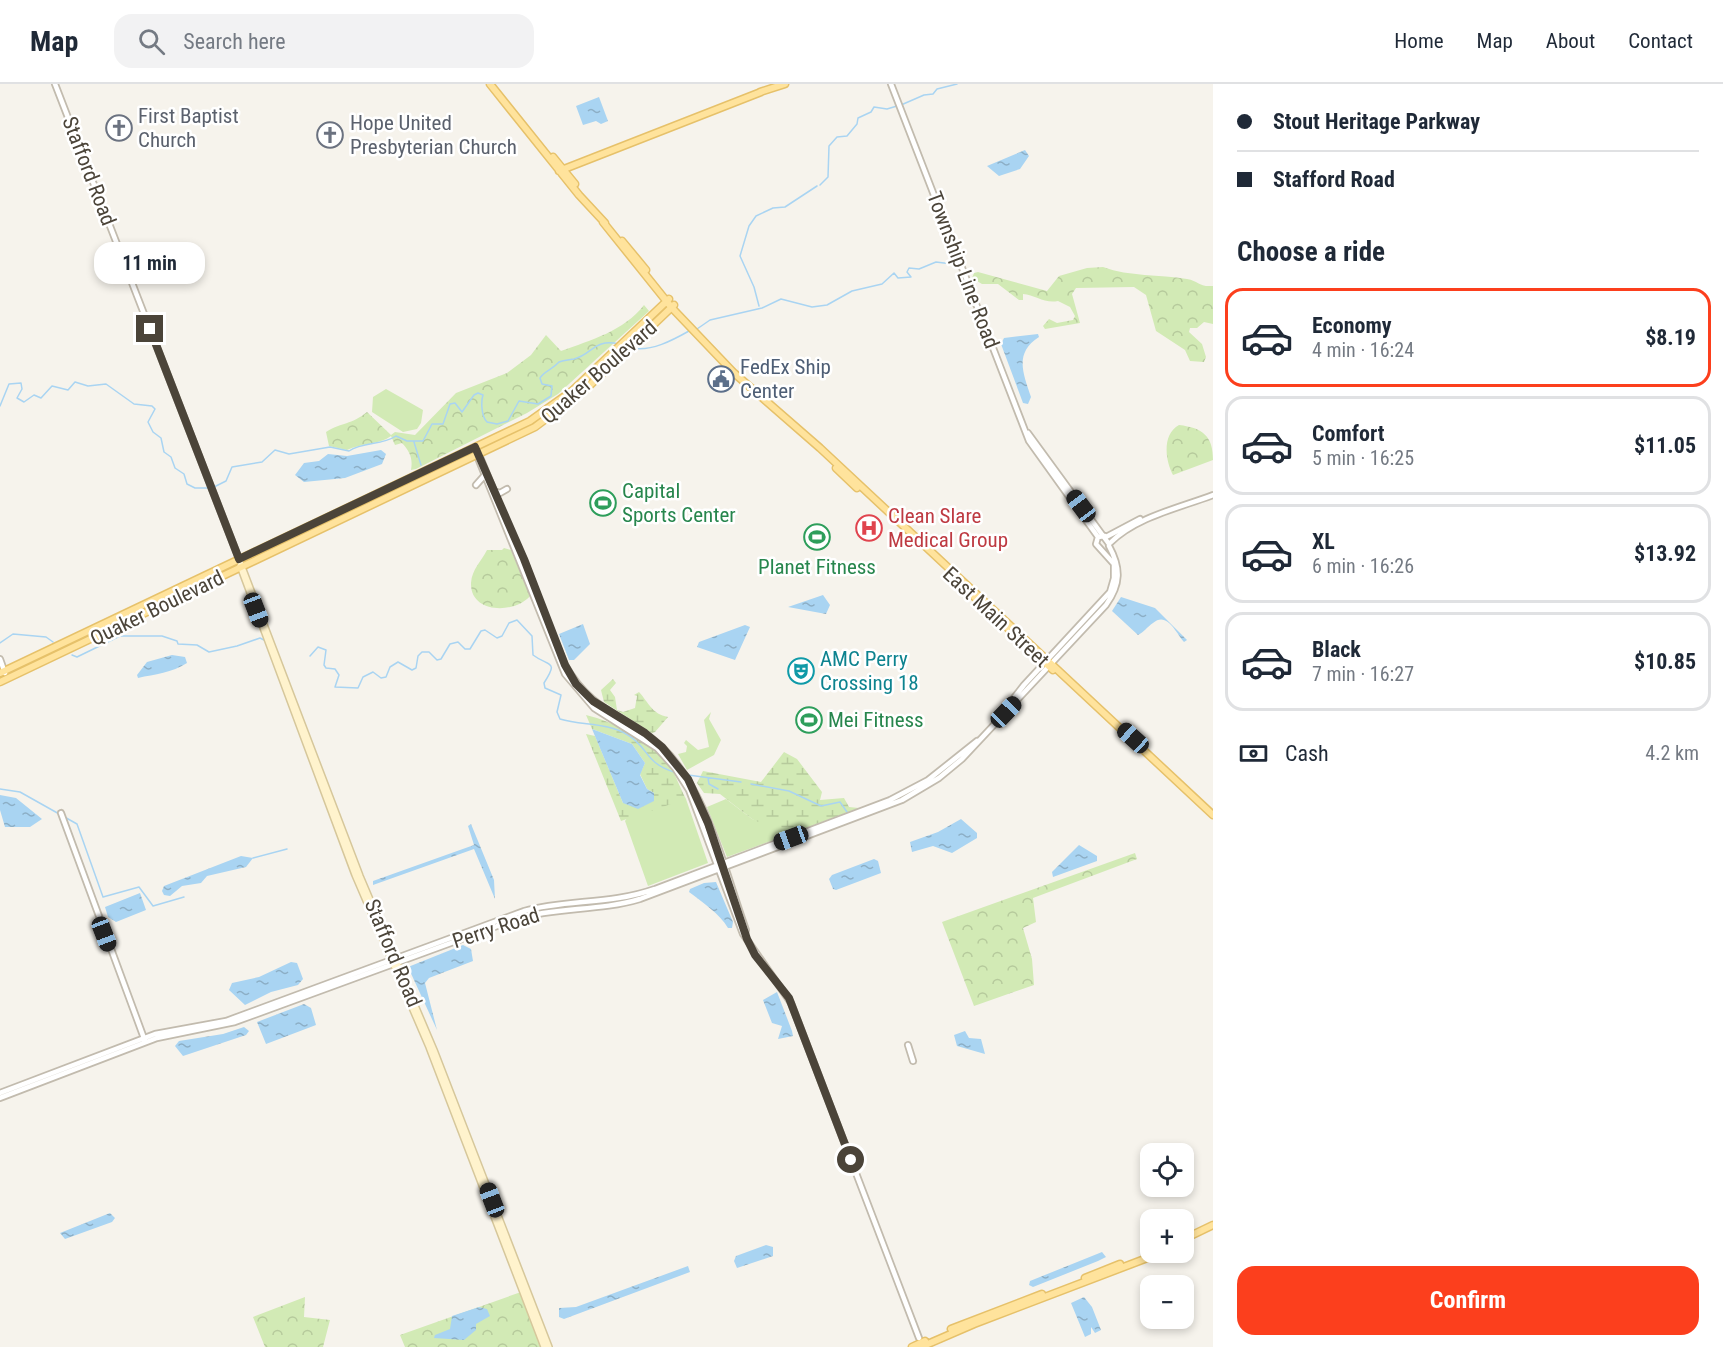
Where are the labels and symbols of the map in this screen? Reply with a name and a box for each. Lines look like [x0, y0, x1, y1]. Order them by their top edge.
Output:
place label: First Baptist Church [138, 104, 239, 152]
place label: Hope United Presbyterian Church [350, 111, 517, 159]
street label: Stafford Road [57, 113, 121, 229]
church icon: First Baptist Church [104, 113, 134, 143]
church icon: Hope United Presbyterian Church [315, 120, 345, 150]
street label: Township Line Road [922, 188, 1004, 352]
callout: 11 min [94, 242, 206, 284]
route end [136, 315, 163, 342]
street label: Quaker Boulevard [536, 315, 662, 429]
place label: FedEx Ship Center [740, 355, 831, 403]
public building icon: FedEx Ship Center [706, 364, 736, 394]
place label: Capital Sports Center [622, 479, 736, 527]
car [1063, 486, 1099, 526]
sports icon: Capital Sports Center [588, 488, 618, 518]
place label: Clean Slare Medical Group [888, 504, 1008, 552]
hospital icon: Clean Slare Medical Group [854, 513, 884, 543]
sports icon: Planet Fitness [802, 522, 832, 552]
place label: Planet Fitness [758, 555, 876, 579]
street label: East Main Street [938, 562, 1054, 672]
street label: Quaker Boulevard [86, 565, 228, 651]
car [241, 590, 271, 630]
place label: AMC Perry Crossing 18 [820, 647, 919, 695]
theatre icon: AMC Perry Crossing 18 [786, 656, 816, 686]
car [987, 693, 1025, 731]
sports icon: Mei Fitness [794, 705, 824, 735]
place label: Mei Fitness [828, 708, 924, 732]
car [1114, 719, 1152, 757]
car [771, 823, 811, 853]
street label: Stafford Road [360, 896, 426, 1010]
street label: Perry Road [449, 903, 543, 953]
car [89, 914, 119, 954]
route start [837, 1146, 864, 1173]
car [477, 1180, 507, 1220]

